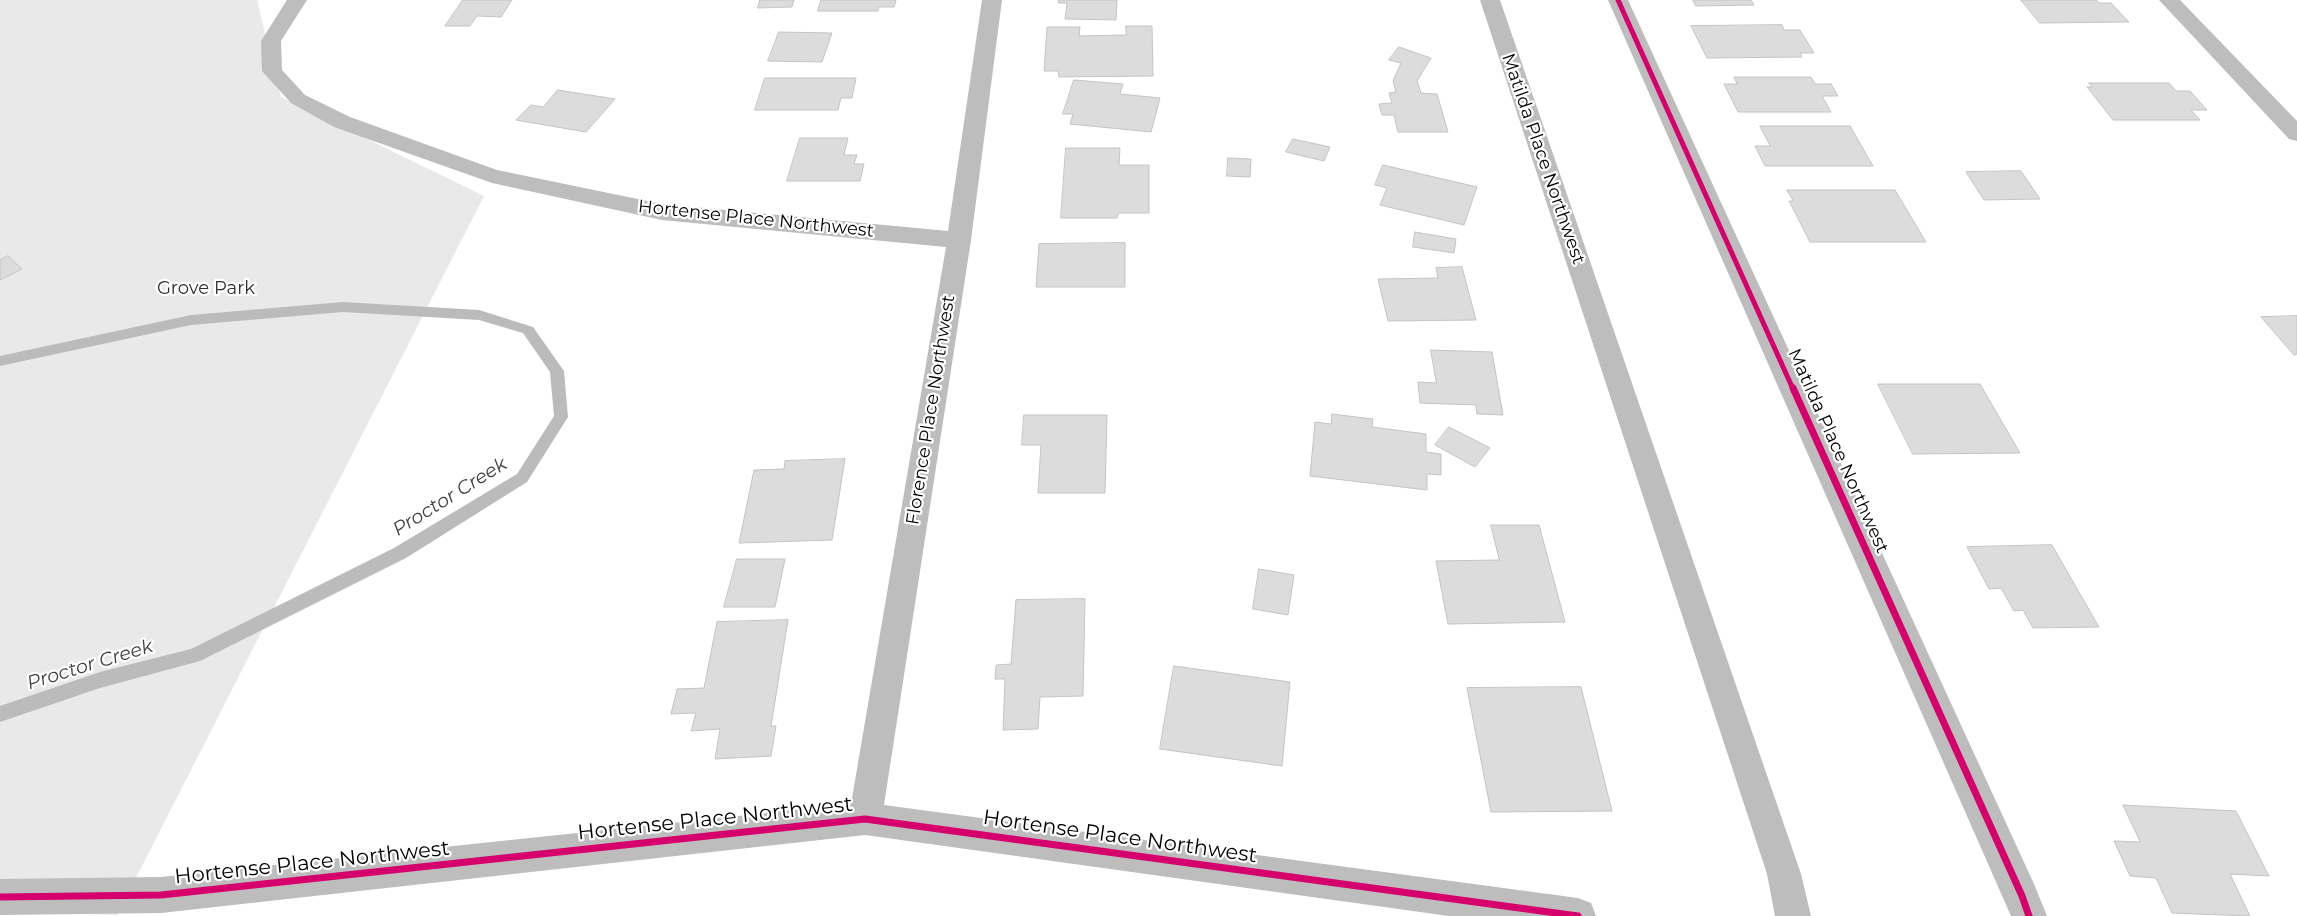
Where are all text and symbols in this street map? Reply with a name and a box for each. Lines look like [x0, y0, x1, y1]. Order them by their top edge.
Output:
street label: Matilda Place Northwest [1497, 51, 1589, 267]
street label: Hortense Place Northwest [637, 196, 875, 242]
park label: Grove Park [157, 278, 255, 300]
street label: Florence Place Northwest [902, 294, 960, 526]
street label: Matilda Place Northwest [1783, 345, 1893, 557]
water label: Proctor Creek [389, 453, 511, 541]
water label: Proctor Creek [24, 635, 156, 695]
street label: Hortense Place Northwest [576, 792, 854, 846]
street label: Hortense Place Northwest [981, 805, 1259, 869]
street label: Hortense Place Northwest [173, 836, 451, 890]

